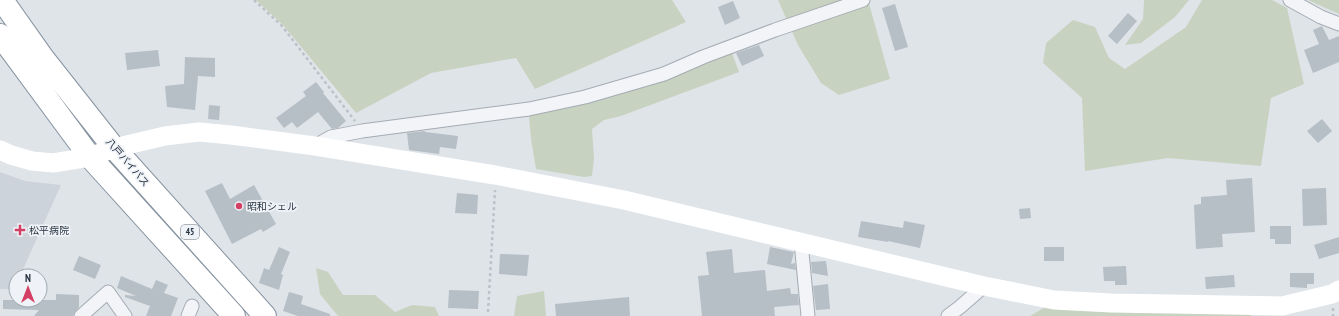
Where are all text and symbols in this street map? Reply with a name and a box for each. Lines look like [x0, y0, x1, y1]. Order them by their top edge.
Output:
street label: 八戸バイパス [103, 135, 152, 189]
place label: 昭和シェル [247, 200, 297, 213]
marker: 昭和シェル [234, 201, 244, 211]
marker: 松平病院 [14, 224, 26, 236]
place label: 松平病院 [29, 224, 69, 237]
road number: 45 [181, 225, 199, 239]
north arrow [8, 268, 48, 308]
text: N [25, 271, 31, 285]

